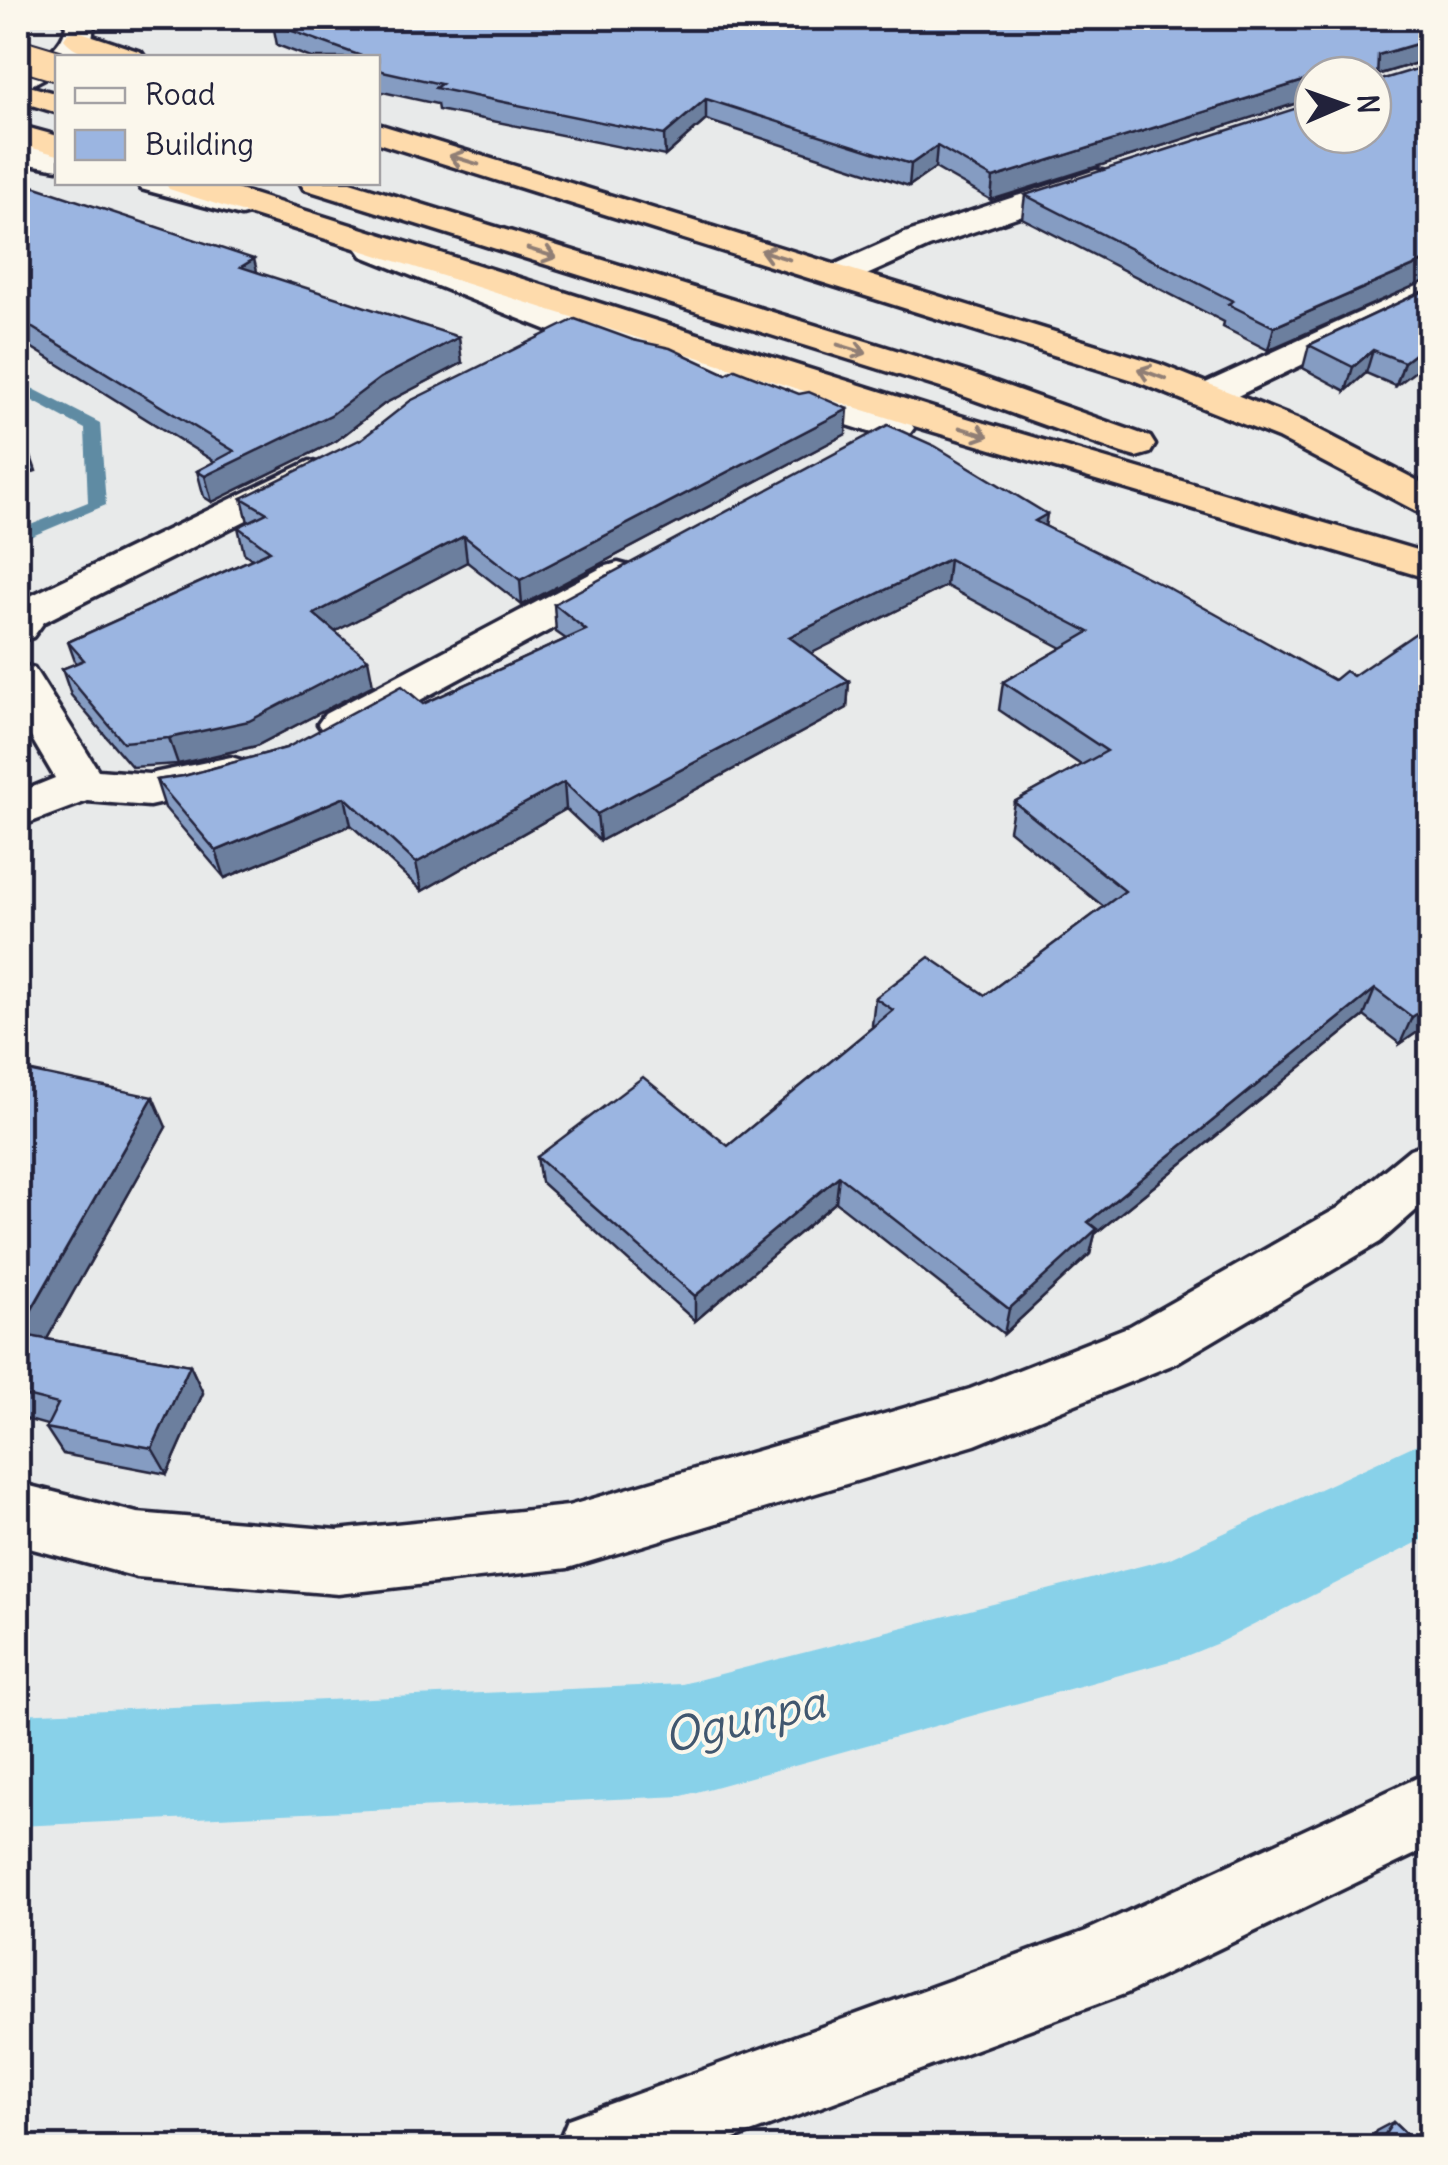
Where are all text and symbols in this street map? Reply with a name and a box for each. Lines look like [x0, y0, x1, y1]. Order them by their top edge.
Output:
legend [55, 55, 380, 185]
north arrow [1293, 55, 1393, 155]
text: Road [145, 75, 215, 113]
text: N [1350, 94, 1386, 114]
text: Building [145, 125, 254, 163]
one-way arrow [449, 150, 481, 168]
one-way arrow [526, 245, 557, 263]
one-way arrow [760, 245, 791, 263]
one-way arrow [836, 341, 868, 359]
one-way arrow [1137, 364, 1168, 382]
one-way arrow [958, 424, 989, 442]
water label: Ogunpa [658, 1673, 832, 1765]

